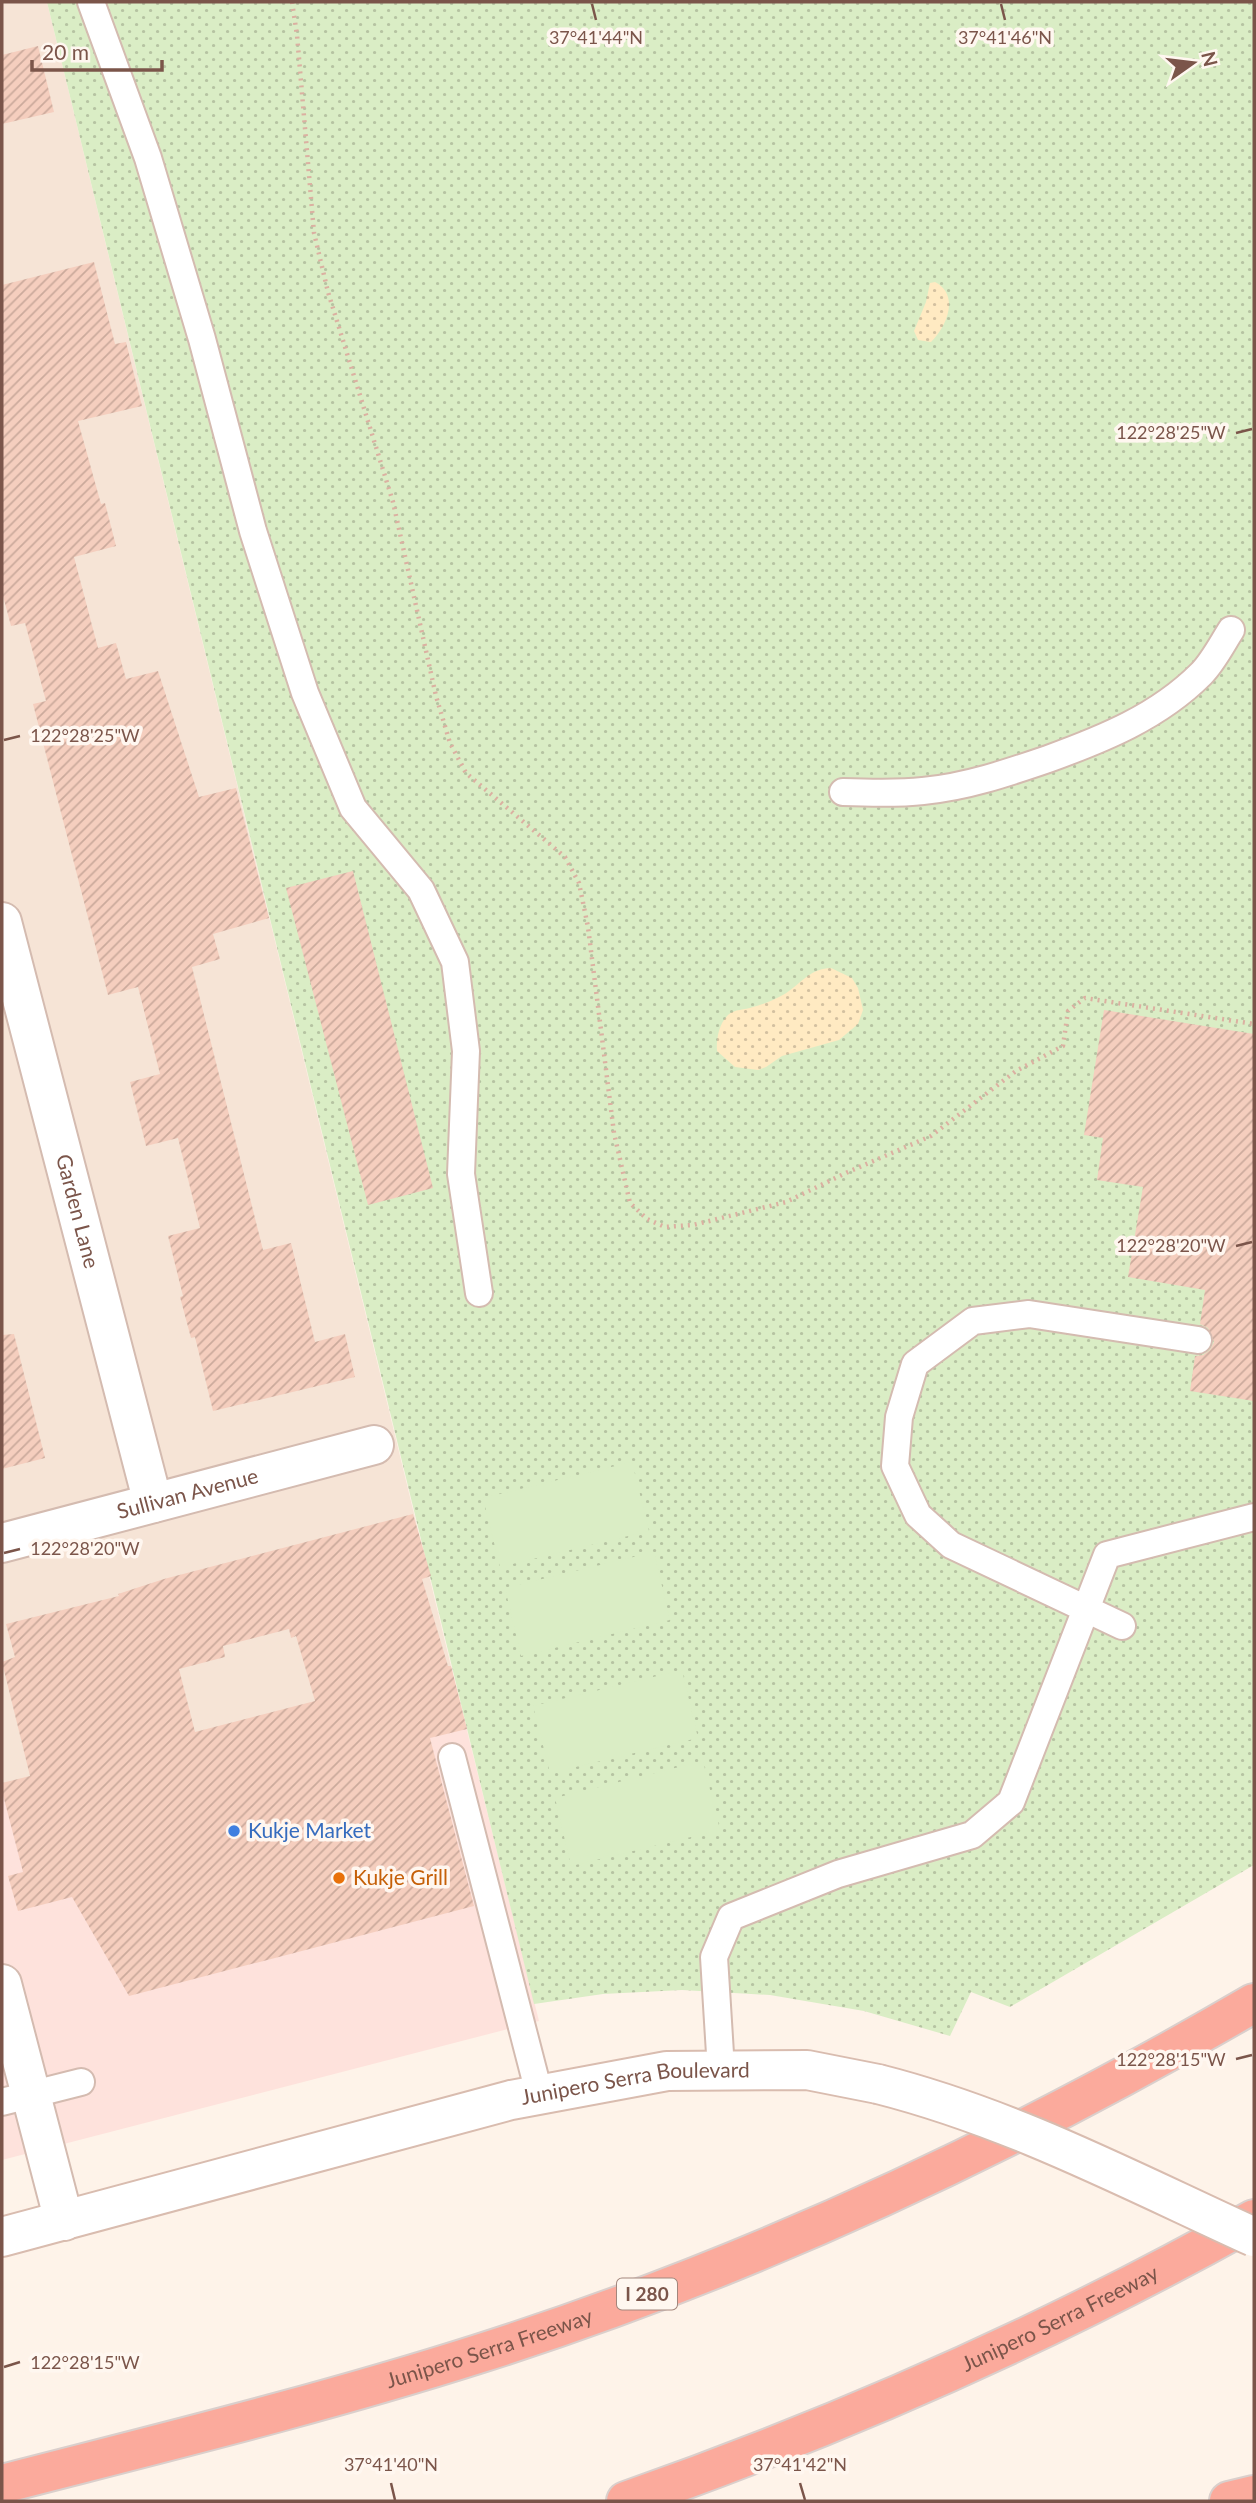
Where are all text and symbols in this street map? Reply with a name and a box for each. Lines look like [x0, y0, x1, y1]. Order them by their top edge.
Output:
text: 37°41'44"N [549, 26, 643, 48]
text: 37°41'46"N [958, 26, 1052, 48]
scale bar [32, 28, 161, 72]
north arrow [1158, 28, 1228, 98]
text: 20 m [42, 39, 89, 64]
text: N [1197, 49, 1223, 69]
text: 122°28'25"W [1116, 421, 1226, 443]
text: 122°28'25"W [30, 724, 140, 746]
street label: Garden Lane [52, 1151, 105, 1271]
text: 122°28'20"W [1116, 1234, 1226, 1256]
street label: Sullivan Avenue [114, 1462, 261, 1523]
text: 122°28'20"W [30, 1537, 140, 1559]
place label: Kukje Market [248, 1817, 372, 1842]
marker: Kukje Market [226, 1823, 242, 1839]
place label: Kukje Grill [353, 1864, 448, 1889]
marker: Kukje Grill [331, 1870, 347, 1886]
text: 122°28'15"W [1116, 2048, 1226, 2070]
street label: Junipero Serra Boulevard [519, 2056, 750, 2109]
street label: Junipero Serra Freeway [957, 2259, 1162, 2376]
road number: I 280 [617, 2278, 677, 2310]
street label: Junipero Serra Freeway [383, 2302, 596, 2392]
text: 122°28'15"W [30, 2351, 140, 2373]
text: 37°41'40"N [344, 2453, 438, 2475]
text: 37°41'42"N [753, 2453, 847, 2475]

